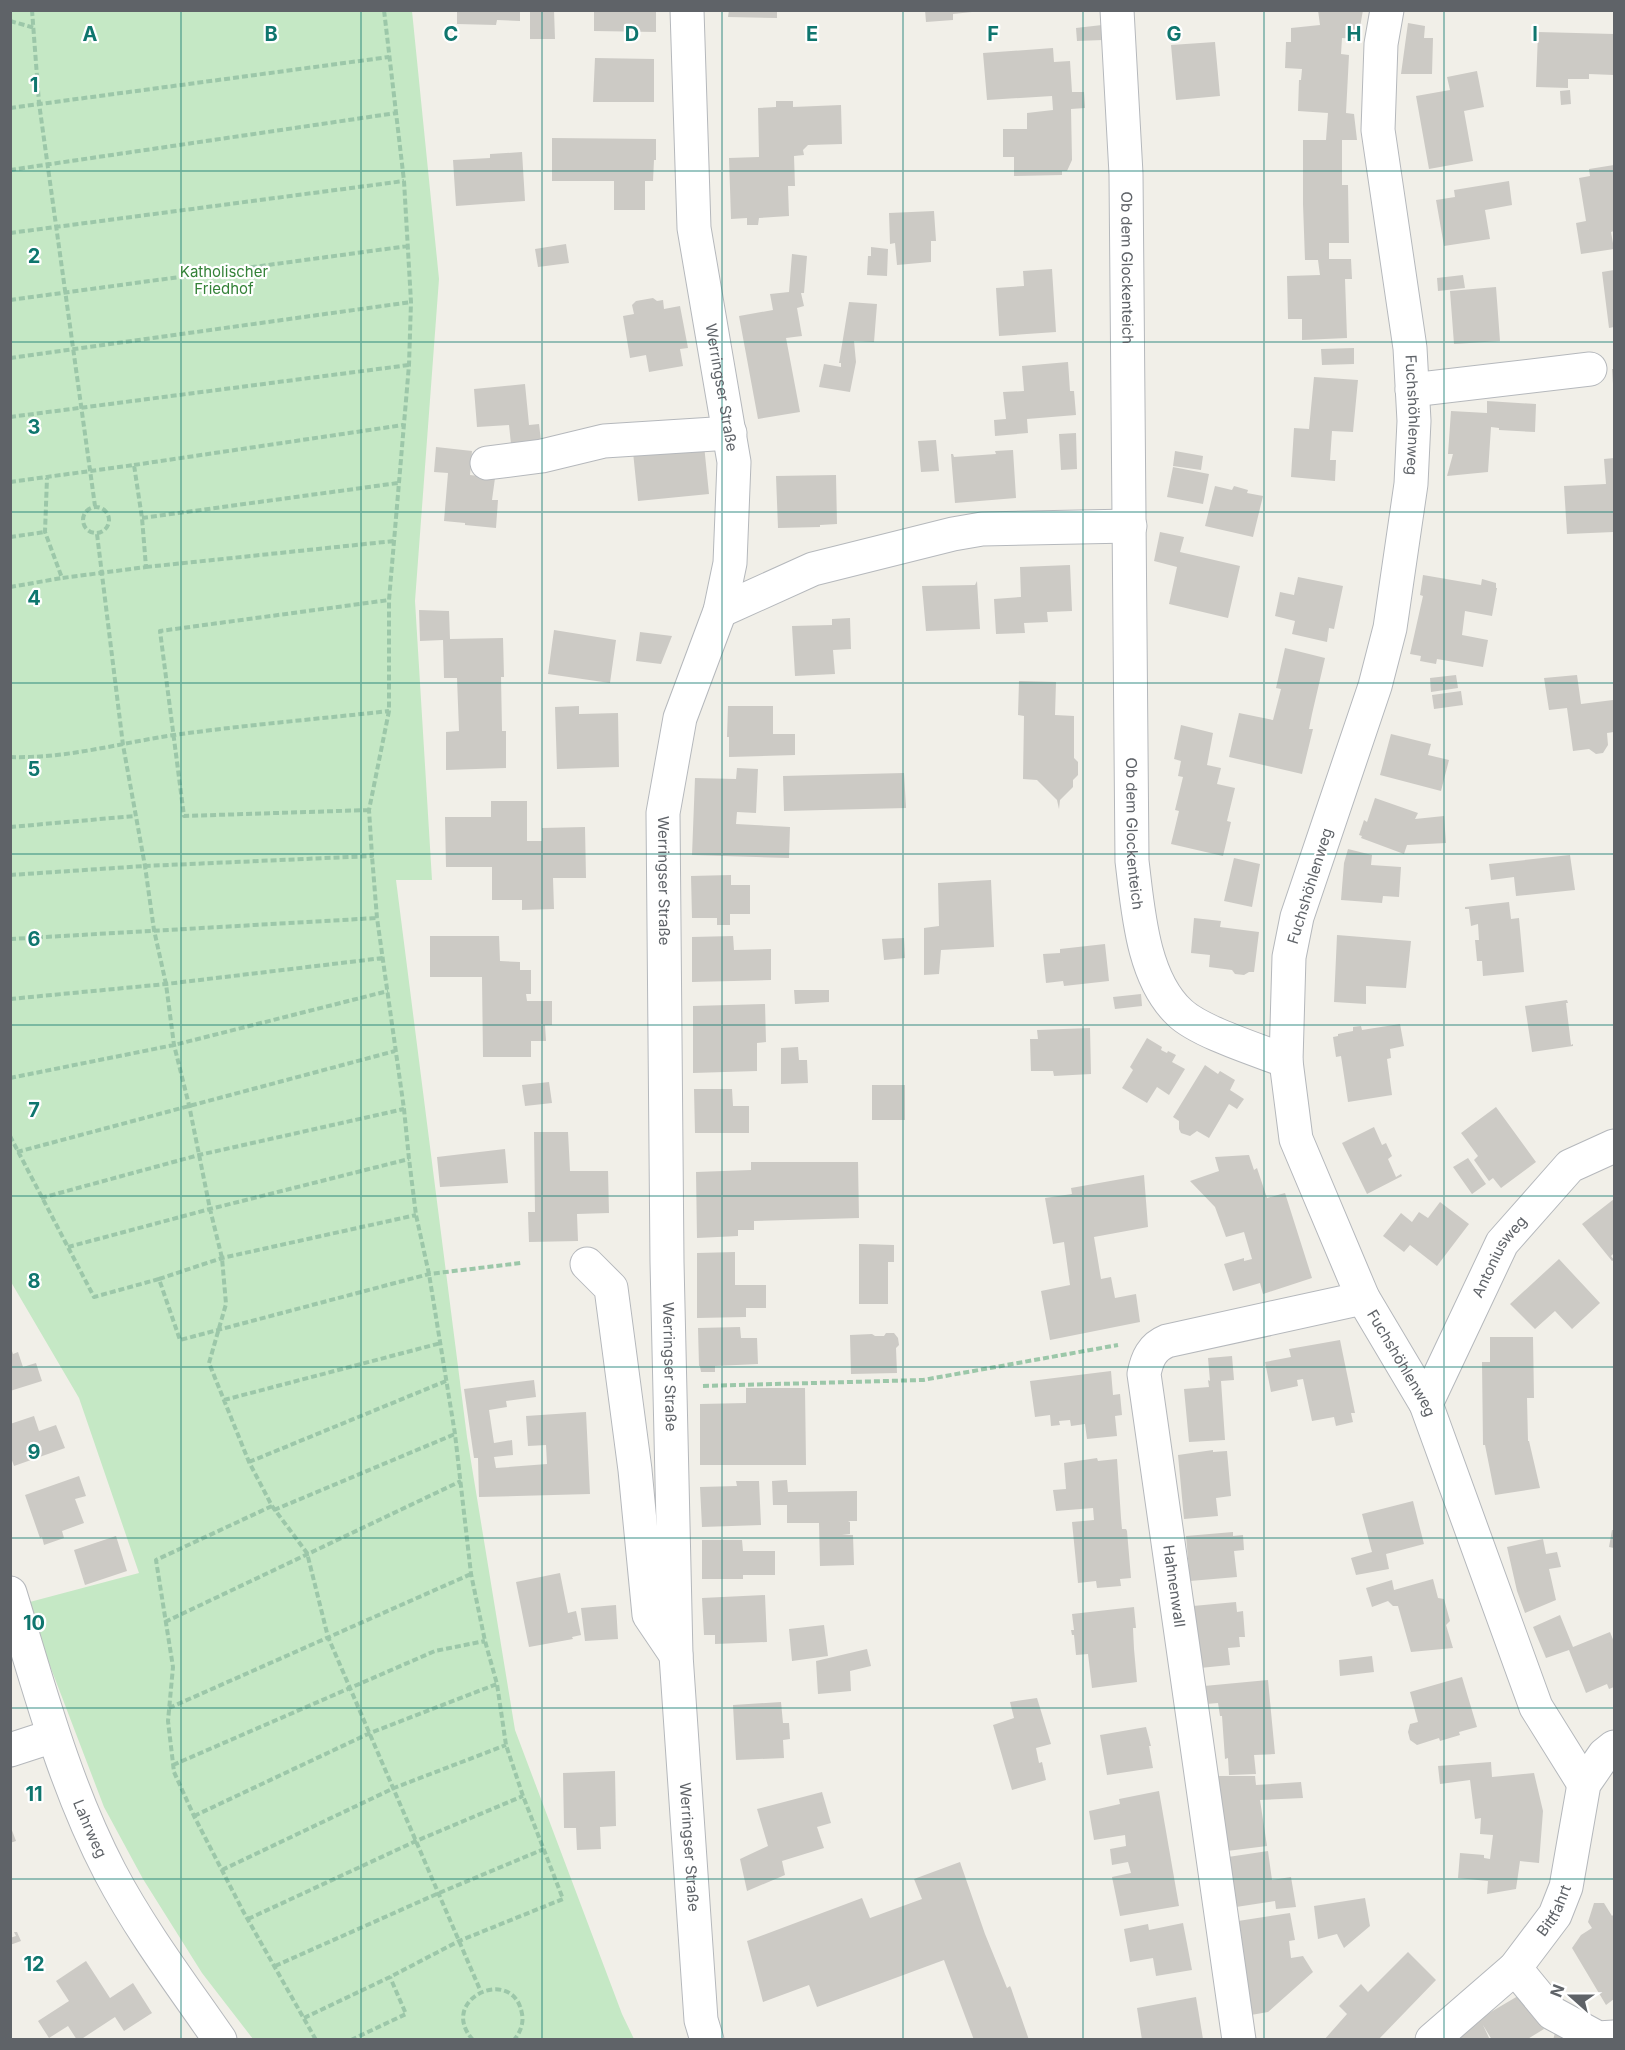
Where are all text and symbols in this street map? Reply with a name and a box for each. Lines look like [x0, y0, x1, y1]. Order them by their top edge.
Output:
text: A [83, 22, 98, 46]
text: B [264, 22, 278, 46]
text: C [444, 22, 458, 46]
text: D [625, 22, 639, 46]
text: E [806, 22, 818, 46]
text: F [987, 22, 999, 46]
text: G [1166, 22, 1182, 46]
text: H [1347, 22, 1361, 46]
text: I [1532, 22, 1538, 46]
text: 1 [30, 73, 38, 97]
street label: Ob dem Glockenteich [1117, 191, 1137, 344]
text: 2 [28, 244, 40, 268]
park label: Katholischer Friedhof [180, 262, 268, 298]
street label: Werringser Straße [701, 322, 742, 453]
street label: Fuchshöhlenweg [1401, 354, 1424, 476]
text: 3 [28, 415, 40, 439]
text: 4 [27, 586, 41, 610]
text: 5 [28, 757, 40, 781]
street label: Ob dem Glockenteich [1122, 757, 1148, 911]
street label: Werringser Straße [654, 816, 674, 945]
street label: Fuchshöhlenweg [1283, 825, 1336, 946]
text: 6 [28, 927, 41, 951]
text: 7 [28, 1098, 40, 1122]
street label: Antoniusweg [1468, 1212, 1531, 1300]
text: 8 [27, 1269, 41, 1293]
street label: Werringser Straße [659, 1302, 681, 1432]
street label: Fuchshöhlenweg [1363, 1306, 1440, 1419]
text: 9 [28, 1440, 41, 1464]
street label: Hahnenwall [1159, 1544, 1190, 1628]
text: 10 [23, 1611, 45, 1635]
text: 11 [25, 1782, 43, 1806]
street label: Werringser Straße [676, 1782, 704, 1912]
street label: Lahrweg [69, 1797, 111, 1861]
street label: Bittfahrt [1532, 1882, 1575, 1940]
text: 12 [23, 1952, 45, 1976]
north arrow [1541, 1966, 1601, 2026]
text: N [1545, 1981, 1569, 2000]

